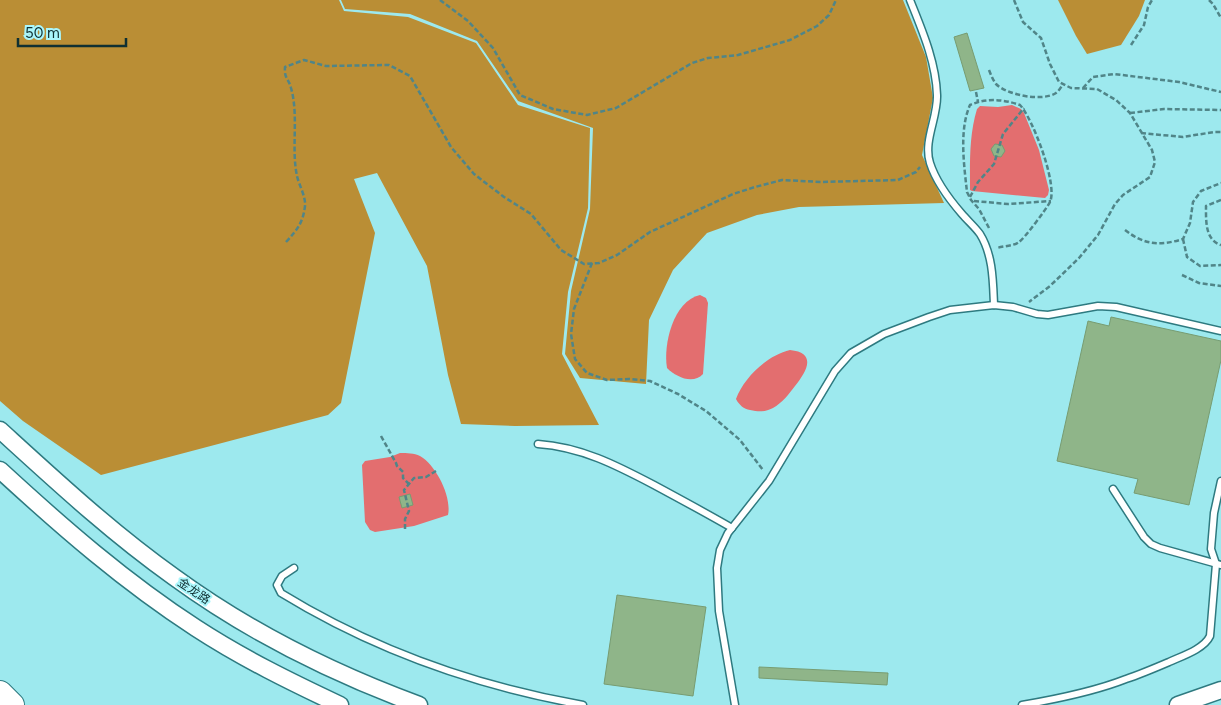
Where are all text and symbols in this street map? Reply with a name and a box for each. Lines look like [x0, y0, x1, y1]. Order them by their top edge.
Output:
scale bar [18, 15, 125, 47]
text: 50 m [25, 24, 60, 42]
street label: 金龙路 [175, 575, 213, 607]

